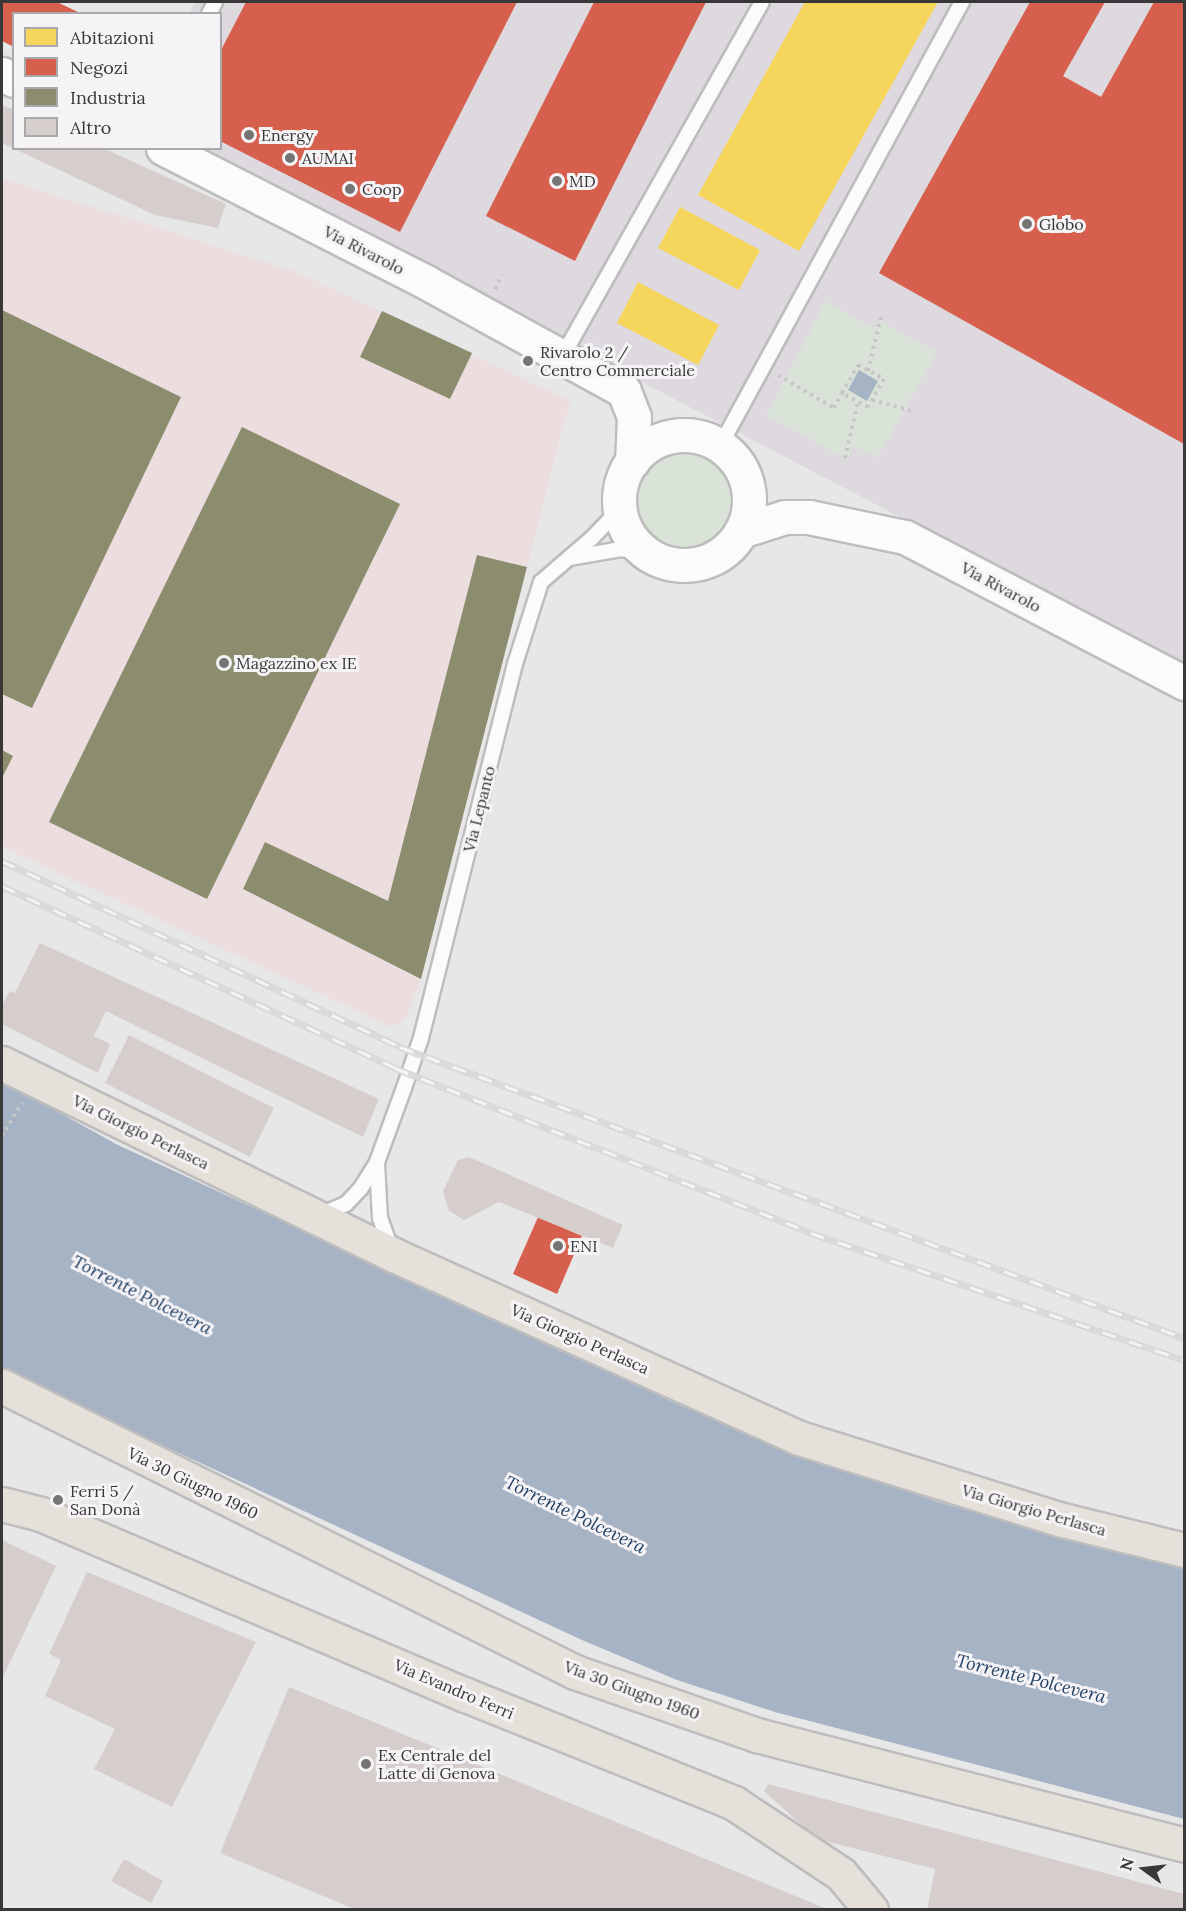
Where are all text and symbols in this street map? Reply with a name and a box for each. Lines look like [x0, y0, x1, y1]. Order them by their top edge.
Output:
legend [12, 12, 222, 150]
text: Abitazioni [70, 26, 154, 49]
text: Negozi [70, 56, 128, 79]
text: Industria [70, 86, 146, 109]
text: Altro [70, 116, 111, 139]
place label: Energy [261, 125, 314, 145]
marker: Energy [242, 128, 256, 142]
place label: AUMAI [302, 148, 354, 168]
marker: AUMAI [283, 151, 297, 165]
place label: MD [569, 171, 596, 191]
marker: MD [550, 174, 564, 188]
place label: Coop [362, 179, 401, 199]
marker: Coop [343, 182, 357, 196]
place label: Globo [1039, 214, 1084, 234]
marker: Globo [1020, 217, 1034, 231]
street label: Via Rivarolo [321, 222, 407, 278]
place label: Rivarolo 2 / Centro Commerciale [540, 342, 695, 380]
marker: Rivarolo 2 / Centro Commerciale [521, 354, 535, 368]
street label: Via Rivarolo [958, 558, 1044, 616]
place label: Magazzino ex IE [236, 653, 357, 673]
marker: Magazzino ex IE [217, 656, 231, 670]
street label: Via Lepanto [459, 764, 499, 854]
street label: Via Giorgio Perlasca [70, 1091, 212, 1173]
place label: ENI [570, 1236, 598, 1256]
marker: ENI [551, 1239, 565, 1253]
water label: Torrente Polcevera [69, 1251, 215, 1339]
street label: Via Giorgio Perlasca [508, 1300, 652, 1378]
street label: Via 30 Giugno 1960 [125, 1443, 261, 1523]
water label: Torrente Polcevera [501, 1472, 649, 1558]
street label: Via Giorgio Perlasca [960, 1480, 1108, 1540]
place label: Ferri 5 / San Donà [70, 1481, 140, 1519]
marker: Ferri 5 / San Donà [51, 1493, 65, 1507]
water label: Torrente Polcevera [954, 1650, 1108, 1708]
street label: Via Evandro Ferri [391, 1655, 517, 1723]
street label: Via 30 Giugno 1960 [562, 1657, 702, 1723]
place label: Ex Centrale del Latte di Genova [378, 1745, 495, 1783]
marker: Ex Centrale del Latte di Genova [359, 1757, 373, 1771]
north arrow [1114, 1839, 1174, 1899]
text: N [1115, 1856, 1138, 1873]

